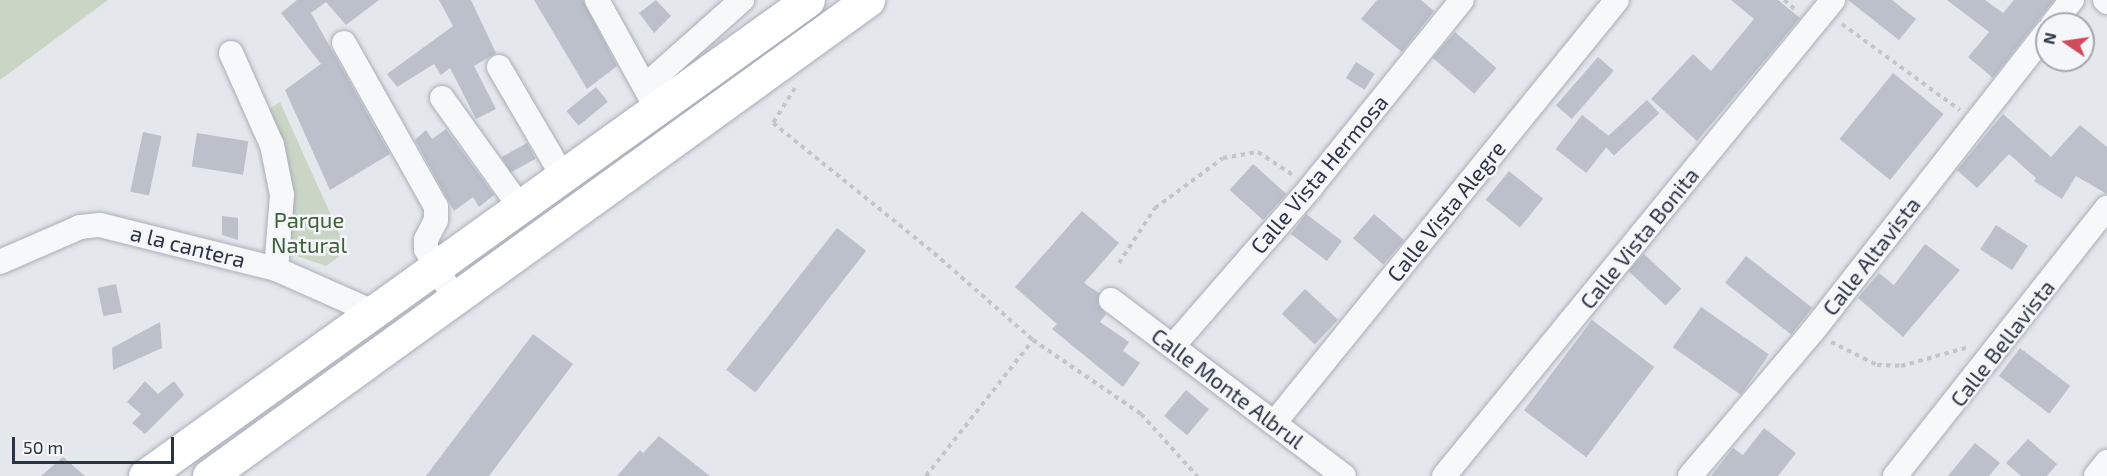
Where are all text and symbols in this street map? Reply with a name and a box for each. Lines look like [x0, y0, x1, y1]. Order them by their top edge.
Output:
north arrow [2035, 12, 2095, 72]
text: N [2038, 31, 2059, 46]
street label: Calle Vista Hermosa [1245, 89, 1393, 259]
street label: Calle Vista Alegre [1381, 135, 1511, 287]
street label: Calle Vista Bonita [1574, 162, 1704, 314]
street label: Calle Altavista [1816, 191, 1926, 321]
park label: Parque Natural [271, 206, 347, 258]
street label: a la cantera [128, 219, 248, 273]
street label: Calle Bellavista [1944, 274, 2060, 412]
street label: Calle Monte Albrul [1146, 322, 1310, 454]
scale bar [15, 425, 177, 463]
text: 50 m [23, 436, 63, 458]

